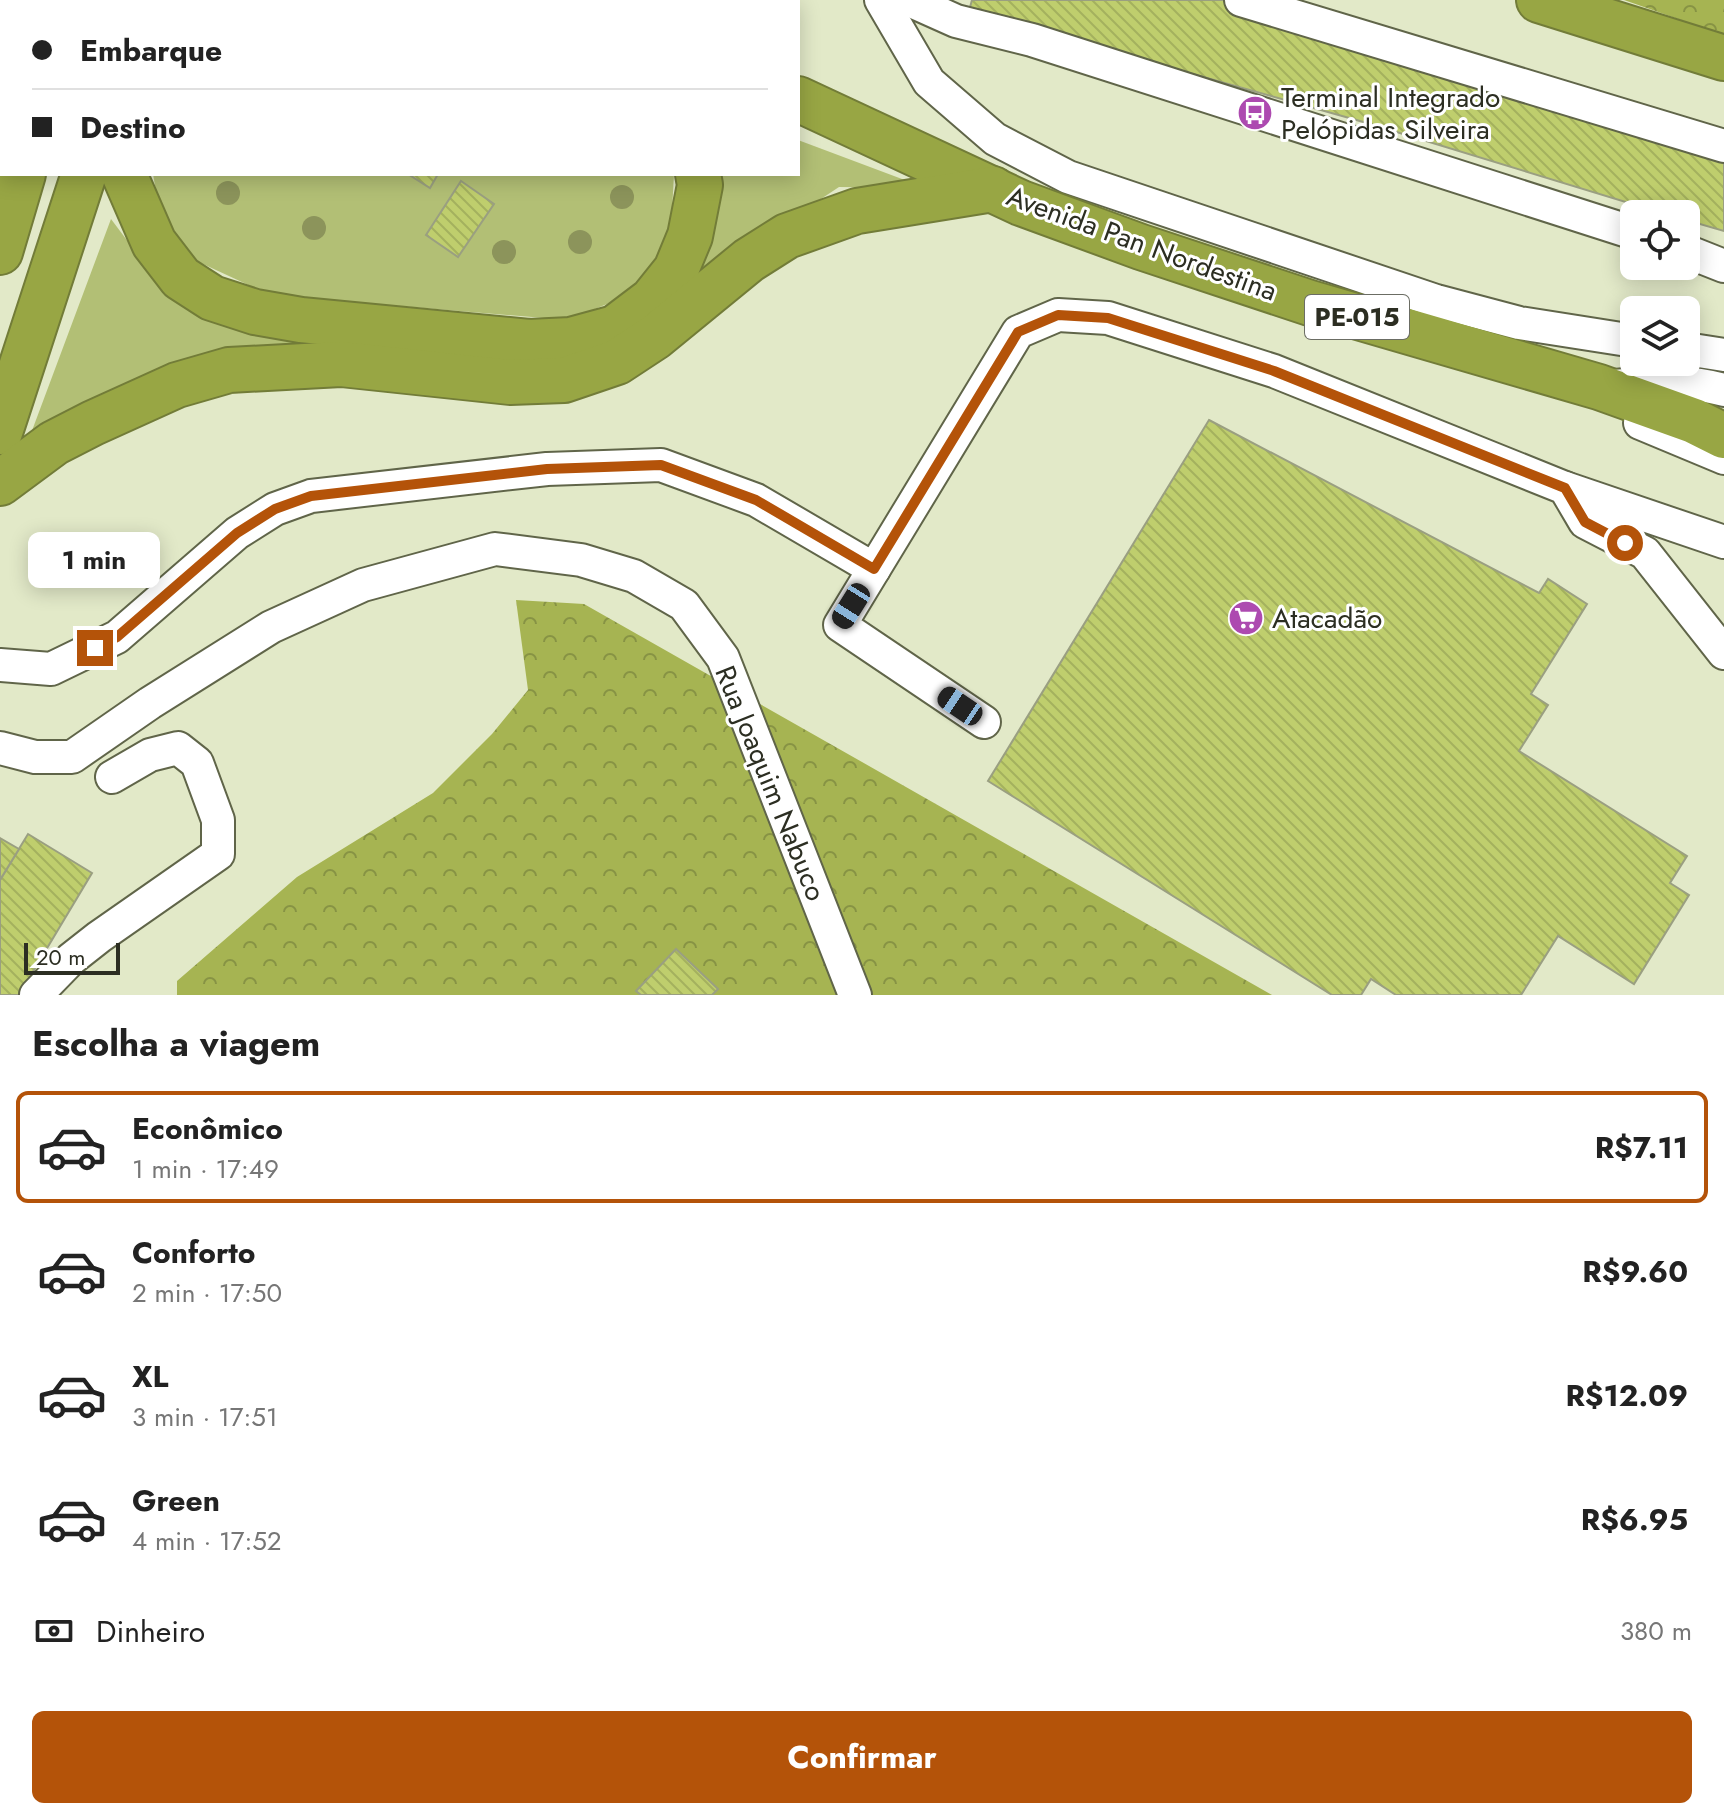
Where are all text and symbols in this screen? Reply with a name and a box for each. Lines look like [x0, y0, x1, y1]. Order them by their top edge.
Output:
text: Embarque [80, 29, 222, 72]
place label: Terminal Integrado Pelópidas Silveira [1281, 77, 1500, 150]
bus stop icon: Terminal Integrado Pelópidas Silveira [1236, 94, 1274, 132]
text: Destino [80, 106, 186, 149]
street label: Avenida Pan Nordestina [1001, 176, 1283, 311]
map controls [1620, 200, 1700, 376]
button: locate [1620, 200, 1700, 280]
road number: PE-015 [1305, 295, 1409, 339]
button: layers [1620, 296, 1700, 376]
route start [1607, 525, 1643, 561]
callout: 1 min [29, 532, 161, 588]
text: 1 min [62, 541, 126, 579]
car [828, 579, 874, 633]
place label: Atacadão [1272, 598, 1382, 639]
supermarket icon: Atacadão [1227, 599, 1265, 637]
route end [77, 630, 113, 666]
street label: Rua Joaquim Nabuco [705, 659, 836, 907]
car [933, 683, 987, 729]
scale bar [24, 939, 120, 975]
text: 20 m [36, 941, 85, 973]
text: Escolha a viagem [32, 1017, 320, 1069]
text: Econômico [132, 1107, 283, 1150]
icon: car [36, 1111, 108, 1183]
text: R$7.11 [1595, 1126, 1688, 1169]
text: 1 min · 17:49 [132, 1150, 279, 1188]
text: Conforto [132, 1231, 256, 1274]
icon: car [36, 1235, 108, 1307]
text: R$9.60 [1582, 1250, 1688, 1293]
text: 2 min · 17:50 [132, 1274, 282, 1312]
text: XL [132, 1355, 168, 1398]
icon: car [36, 1359, 108, 1431]
text: R$12.09 [1565, 1374, 1688, 1417]
text: 3 min · 17:51 [132, 1398, 278, 1436]
text: Green [132, 1479, 220, 1522]
icon: car [36, 1483, 108, 1555]
text: R$6.95 [1581, 1498, 1688, 1541]
text: 4 min · 17:52 [132, 1522, 282, 1560]
icon: cash [32, 1609, 76, 1653]
text: Dinheiro [96, 1610, 205, 1653]
text: 380 m [1620, 1612, 1692, 1650]
button: Confirmar [32, 1711, 1692, 1803]

